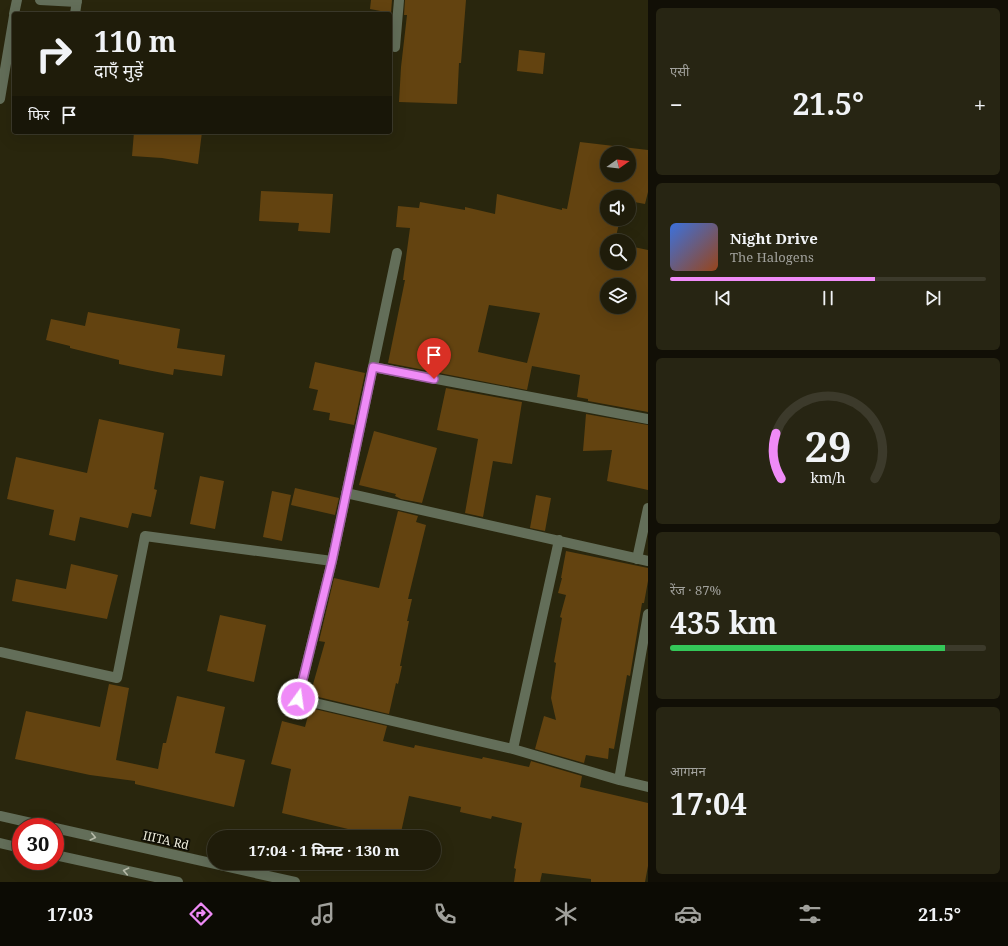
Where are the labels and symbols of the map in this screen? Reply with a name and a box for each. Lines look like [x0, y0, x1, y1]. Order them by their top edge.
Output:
north arrow [600, 146, 636, 182]
pin [417, 338, 451, 379]
position arrow [277, 678, 319, 720]
speed limit sign: 30 [12, 818, 64, 870]
street label: IIITA Rd [141, 826, 191, 854]
one-way arrow [90, 832, 96, 840]
one-way arrow [123, 867, 129, 875]

